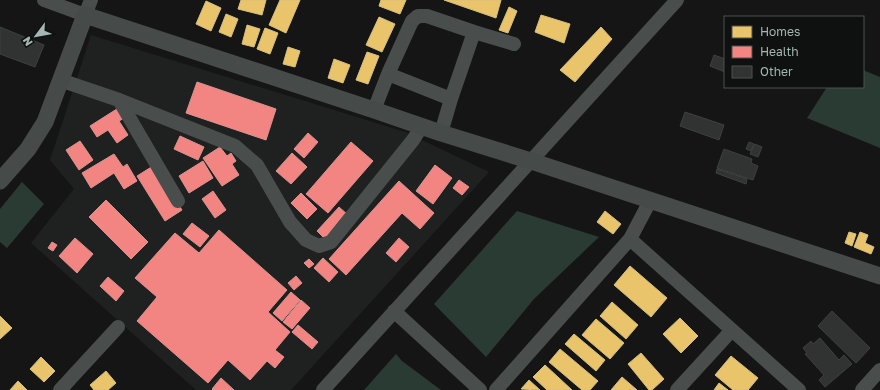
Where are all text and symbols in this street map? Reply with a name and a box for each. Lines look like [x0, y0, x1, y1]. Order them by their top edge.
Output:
north arrow [16, 16, 56, 56]
legend [724, 16, 864, 88]
text: Homes [760, 24, 800, 39]
text: N [19, 35, 35, 49]
text: Health [760, 44, 799, 59]
text: Other [760, 64, 793, 79]

